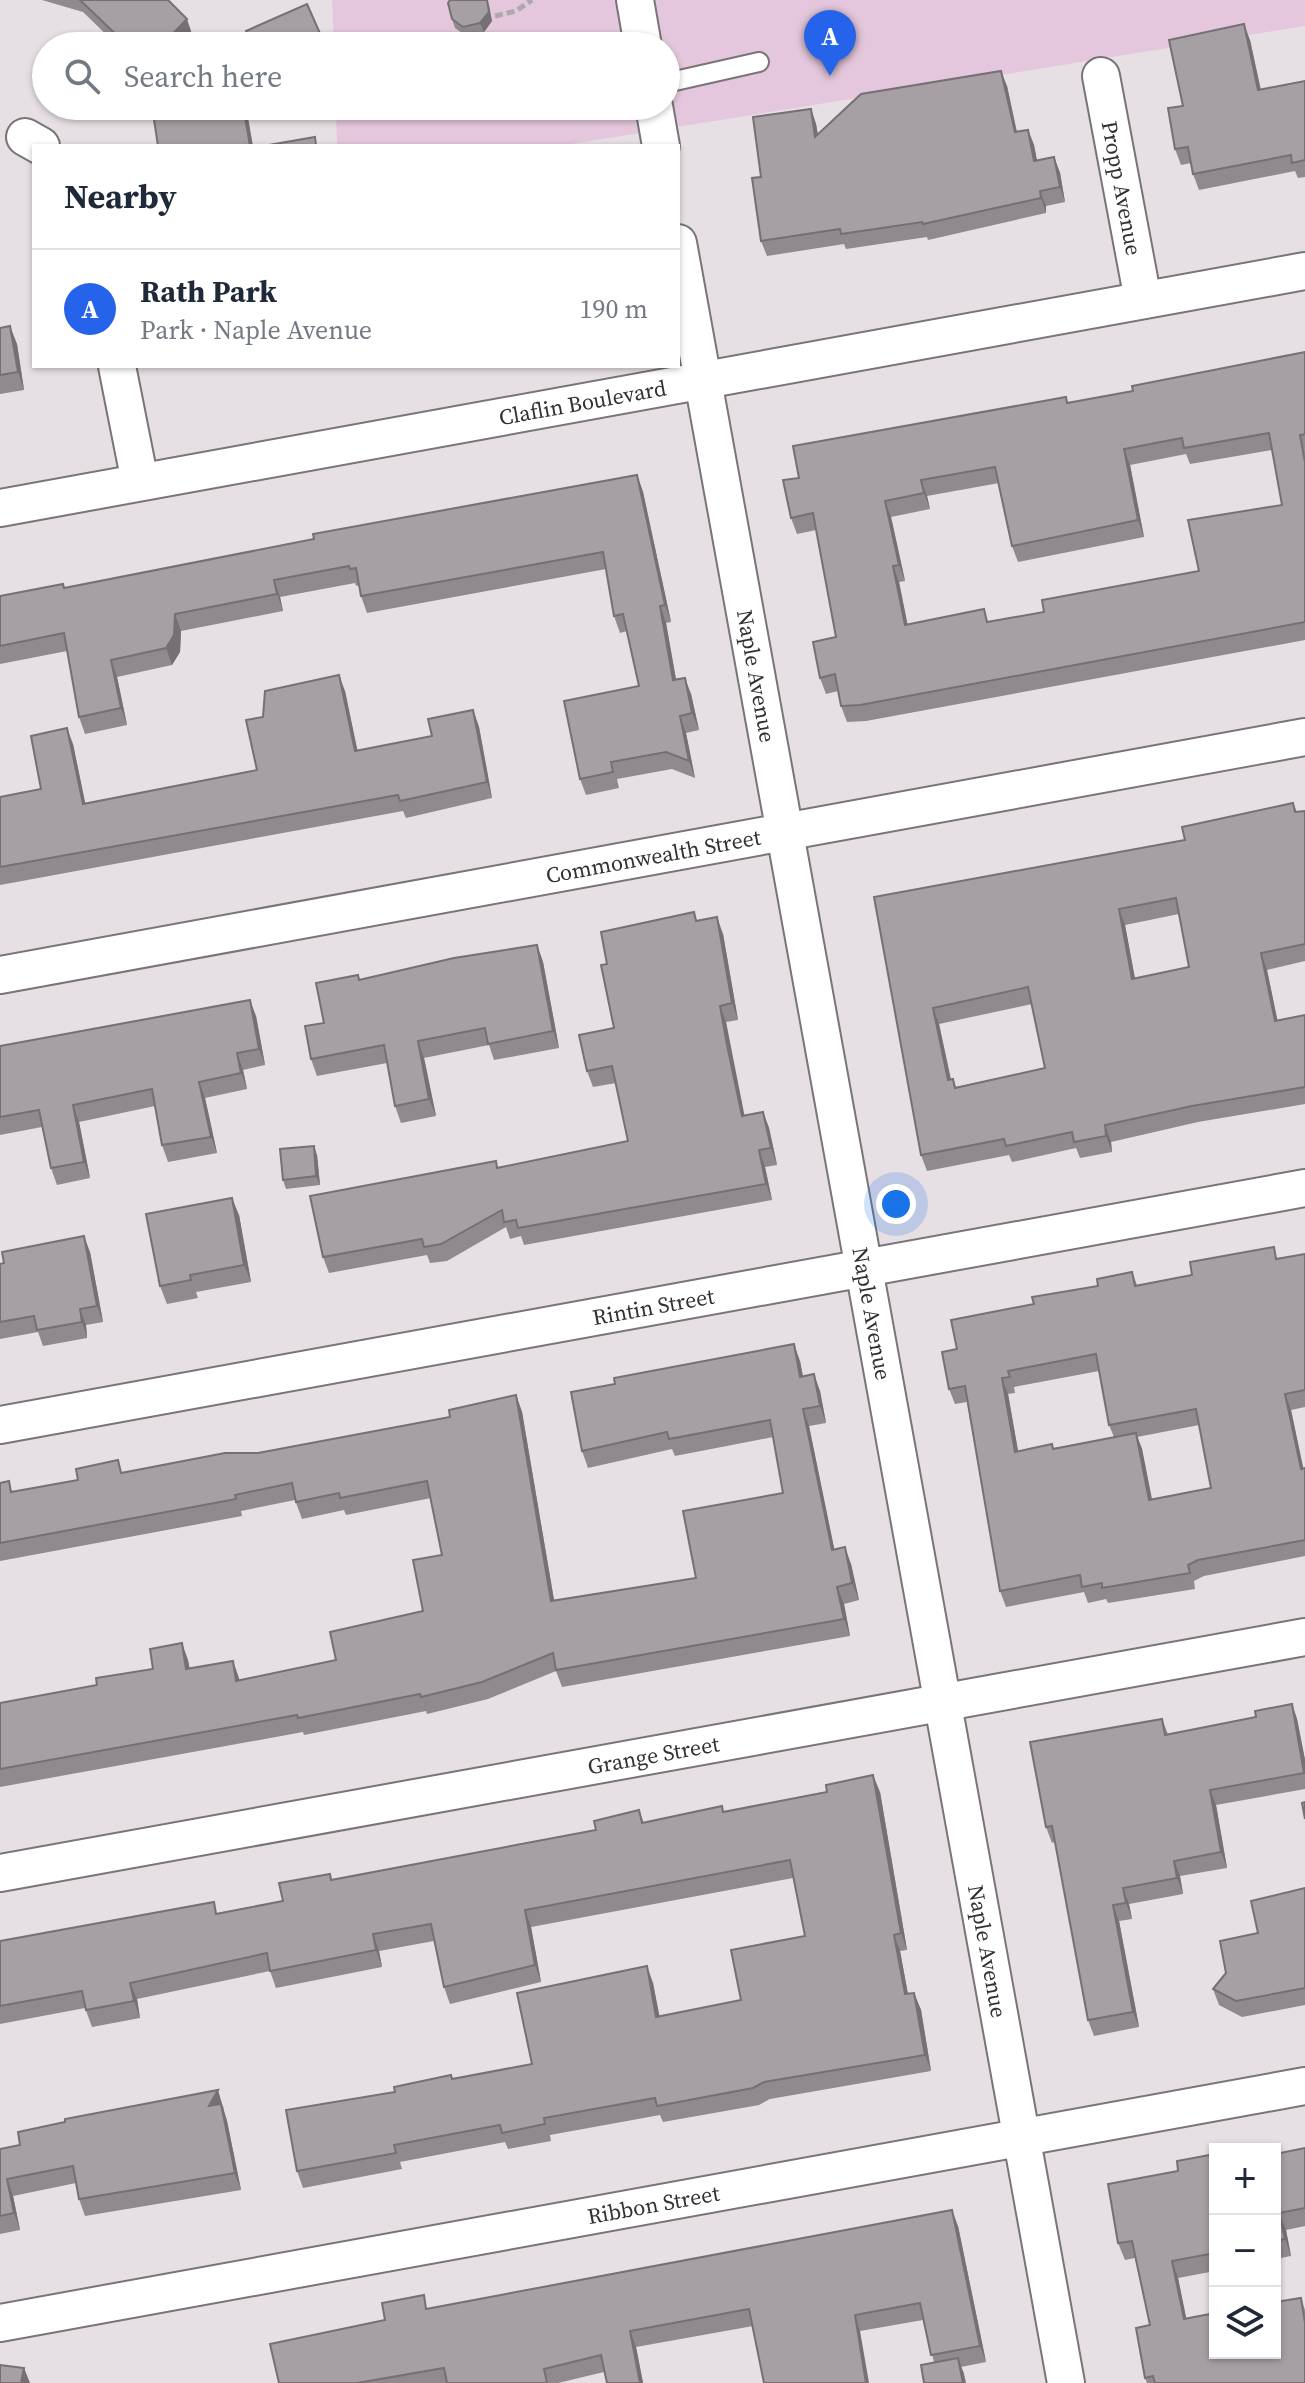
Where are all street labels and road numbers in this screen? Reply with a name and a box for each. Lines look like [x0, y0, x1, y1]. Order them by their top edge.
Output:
street label: Propp Avenue [1095, 118, 1149, 258]
street label: Claflin Boulevard [496, 372, 669, 432]
street label: Naple Avenue [730, 607, 783, 745]
street label: Commonwealth Street [543, 821, 764, 890]
street label: Naple Avenue [845, 1245, 899, 1382]
street label: Rintin Street [590, 1280, 717, 1332]
street label: Grange Street [585, 1728, 722, 1781]
street label: Naple Avenue [961, 1882, 1014, 2020]
street label: Ribbon Street [585, 2178, 723, 2231]

